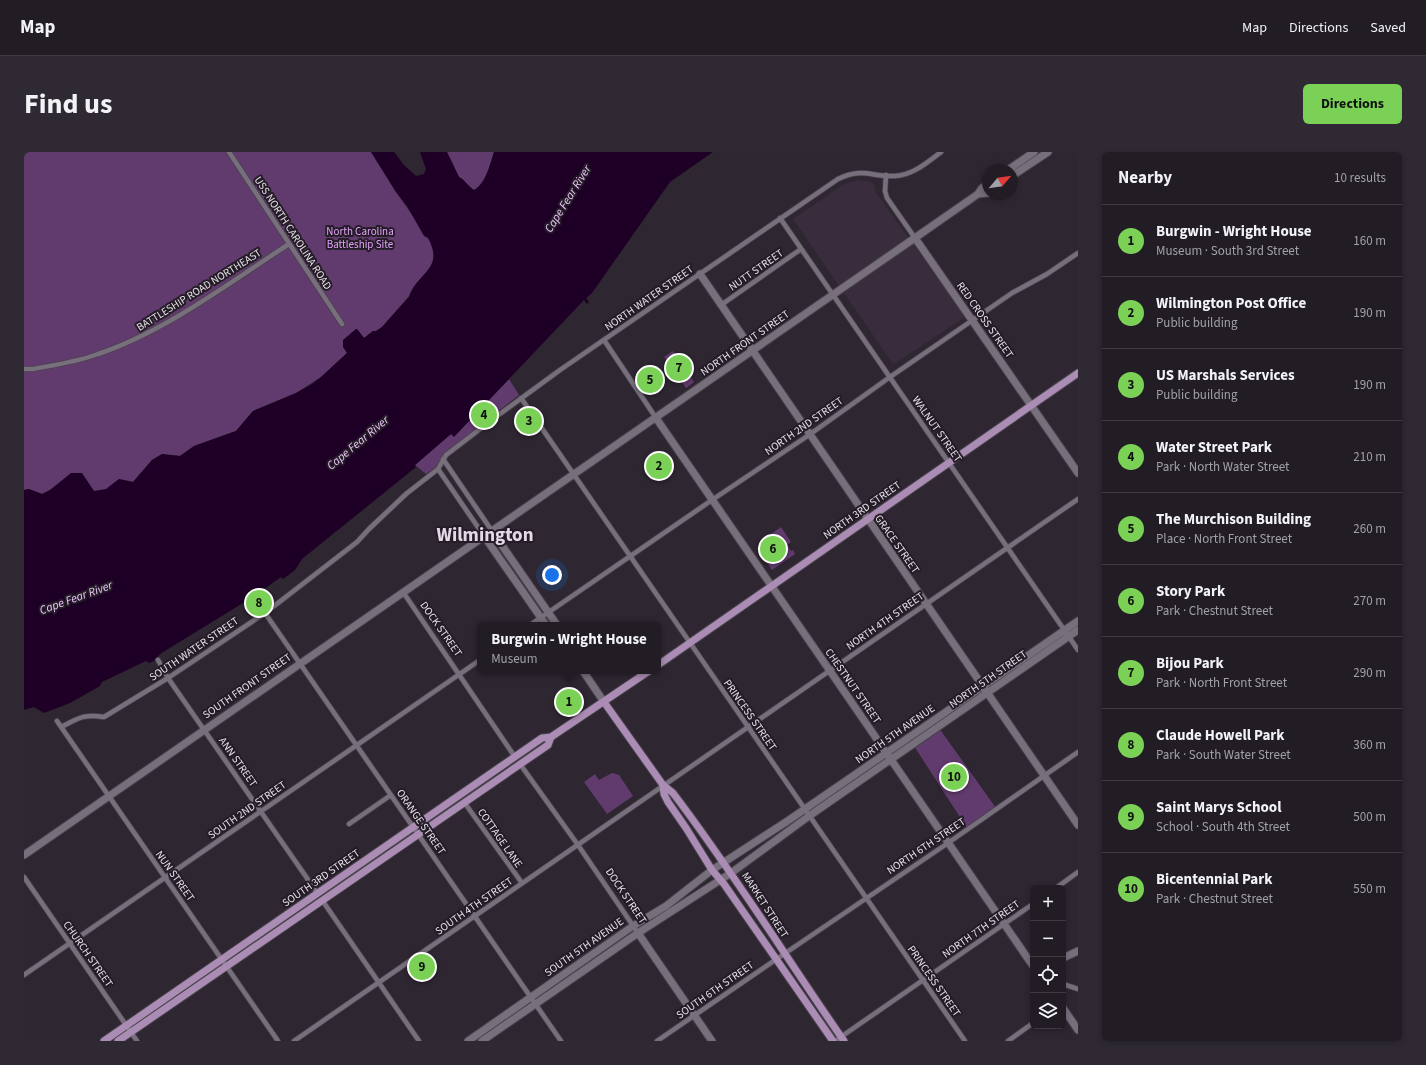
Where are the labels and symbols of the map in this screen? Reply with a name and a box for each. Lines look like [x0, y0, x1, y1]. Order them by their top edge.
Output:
water label: Cape Fear River [541, 161, 596, 236]
north arrow [982, 164, 1018, 200]
street label: USS NORTH CAROLINA ROAD [251, 174, 335, 293]
park label: North Carolina Battleship Site [326, 224, 394, 252]
street label: BATTLESHIP ROAD NORTHEAST [134, 245, 264, 335]
street label: NUTT STREET [726, 246, 786, 294]
street label: NORTH WATER STREET [602, 262, 697, 334]
street label: RED CROSS STREET [953, 279, 1017, 361]
street label: NORTH FRONT STREET [698, 307, 793, 379]
pin: 7 [666, 353, 692, 383]
pin: 5 [637, 365, 663, 395]
street label: NORTH 2ND STREET [762, 393, 846, 459]
street label: WALNUT STREET [909, 393, 965, 465]
pin: 4 [471, 400, 497, 430]
pin: 3 [516, 406, 542, 436]
water label: Cape Fear River [323, 411, 393, 474]
pin: 2 [646, 451, 672, 481]
street label: NORTH 3RD STREET [820, 477, 904, 542]
street label: GRACE STREET [871, 512, 923, 576]
district label: Wilmington [436, 522, 534, 549]
pin: 6 [760, 534, 786, 564]
your location [542, 565, 562, 585]
water label: Cape Fear River [37, 577, 116, 619]
pin: 8 [246, 588, 272, 618]
street label: NORTH 4TH STREET [843, 588, 927, 653]
street label: DOCK STREET [416, 598, 466, 660]
street label: SOUTH WATER STREET [146, 613, 242, 685]
street label: CHESTNUT STREET [821, 645, 885, 727]
street label: NORTH 5TH STREET [946, 646, 1030, 711]
street label: SOUTH FRONT STREET [200, 650, 294, 722]
street label: PRINCESS STREET [720, 676, 780, 754]
pin: 1 [556, 687, 582, 717]
street label: NORTH 5TH AVENUE [852, 701, 938, 767]
street label: ANN STREET [215, 734, 261, 790]
pin: 10 [941, 762, 967, 792]
street label: SOUTH 2ND STREET [205, 777, 289, 843]
street label: ORANGE STREET [393, 786, 449, 858]
street label: COTTAGE LANE [474, 805, 526, 871]
street label: NORTH 6TH STREET [884, 814, 968, 878]
street label: SOUTH 3RD STREET [279, 846, 363, 910]
street label: NUN STREET [152, 848, 198, 904]
street label: DOCK STREET [602, 865, 650, 927]
street label: MARKET STREET [738, 869, 792, 941]
street label: SOUTH 4TH STREET [432, 874, 516, 938]
street label: NORTH 7TH STREET [939, 896, 1023, 961]
street label: SOUTH 5TH AVENUE [541, 914, 627, 980]
street label: CHURCH STREET [60, 918, 117, 990]
street label: PRINCESS STREET [904, 942, 964, 1020]
pin: 9 [409, 952, 435, 982]
street label: SOUTH 6TH STREET [673, 958, 757, 1022]

